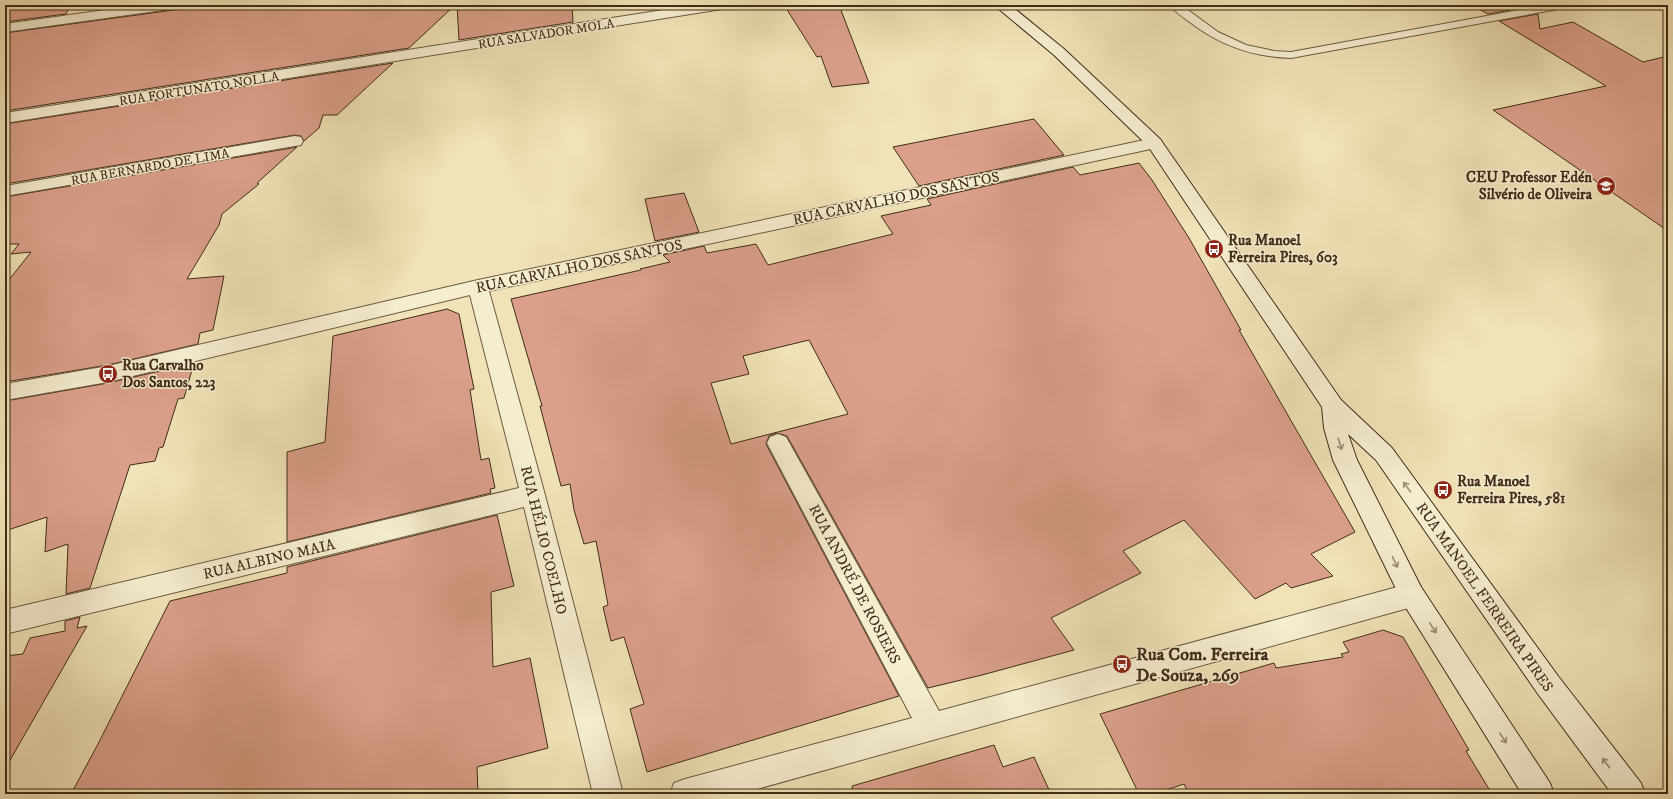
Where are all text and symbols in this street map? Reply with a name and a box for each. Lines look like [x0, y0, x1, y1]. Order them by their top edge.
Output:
street label: RUA SALVADOR MOLA [477, 15, 616, 53]
street label: RUA FORTUNATO NOLLA [118, 68, 281, 110]
street label: RUA BERNARDO DE LIMA [70, 145, 231, 189]
street label: RUA CARVALHO DOS SANTOS [791, 167, 1001, 230]
place label: CEU Professor Edén Silvério de Oliveira [1466, 168, 1593, 204]
school or university icon: CEU Professor Edén Silvério de Oliveira [1595, 175, 1617, 197]
place label: Rua Manoel Ferreira Pires, 603 [1228, 231, 1338, 267]
street label: RUA CARVALHO DOS SANTOS [474, 235, 684, 298]
bus stop icon: Rua Manoel Ferreira Pires, 603 [1203, 238, 1225, 260]
place label: Rua Carvalho Dos Santos, 223 [122, 356, 216, 392]
bus stop icon: Rua Carvalho Dos Santos, 223 [97, 363, 119, 385]
one-way arrow [1337, 438, 1344, 451]
street label: RUA HÉLIO COELHO [516, 464, 571, 616]
place label: Rua Manoel Ferreira Pires, 581 [1457, 472, 1566, 508]
bus stop icon: Rua Manoel Ferreira Pires, 581 [1432, 479, 1454, 501]
one-way arrow [1403, 482, 1412, 493]
street label: RUA MANOEL FERREIRA PIRES [1412, 499, 1558, 696]
street label: RUA ANDRÉ DE ROSIERS [804, 501, 905, 667]
street label: RUA ALBINO MAIA [201, 535, 337, 584]
one-way arrow [1392, 556, 1400, 568]
one-way arrow [1429, 622, 1437, 633]
place label: Rua Com. Ferreira De Souza, 269 [1136, 644, 1269, 687]
bus stop icon: Rua Com. Ferreira De Souza, 269 [1111, 653, 1133, 675]
one-way arrow [1499, 732, 1507, 743]
one-way arrow [1602, 757, 1610, 768]

